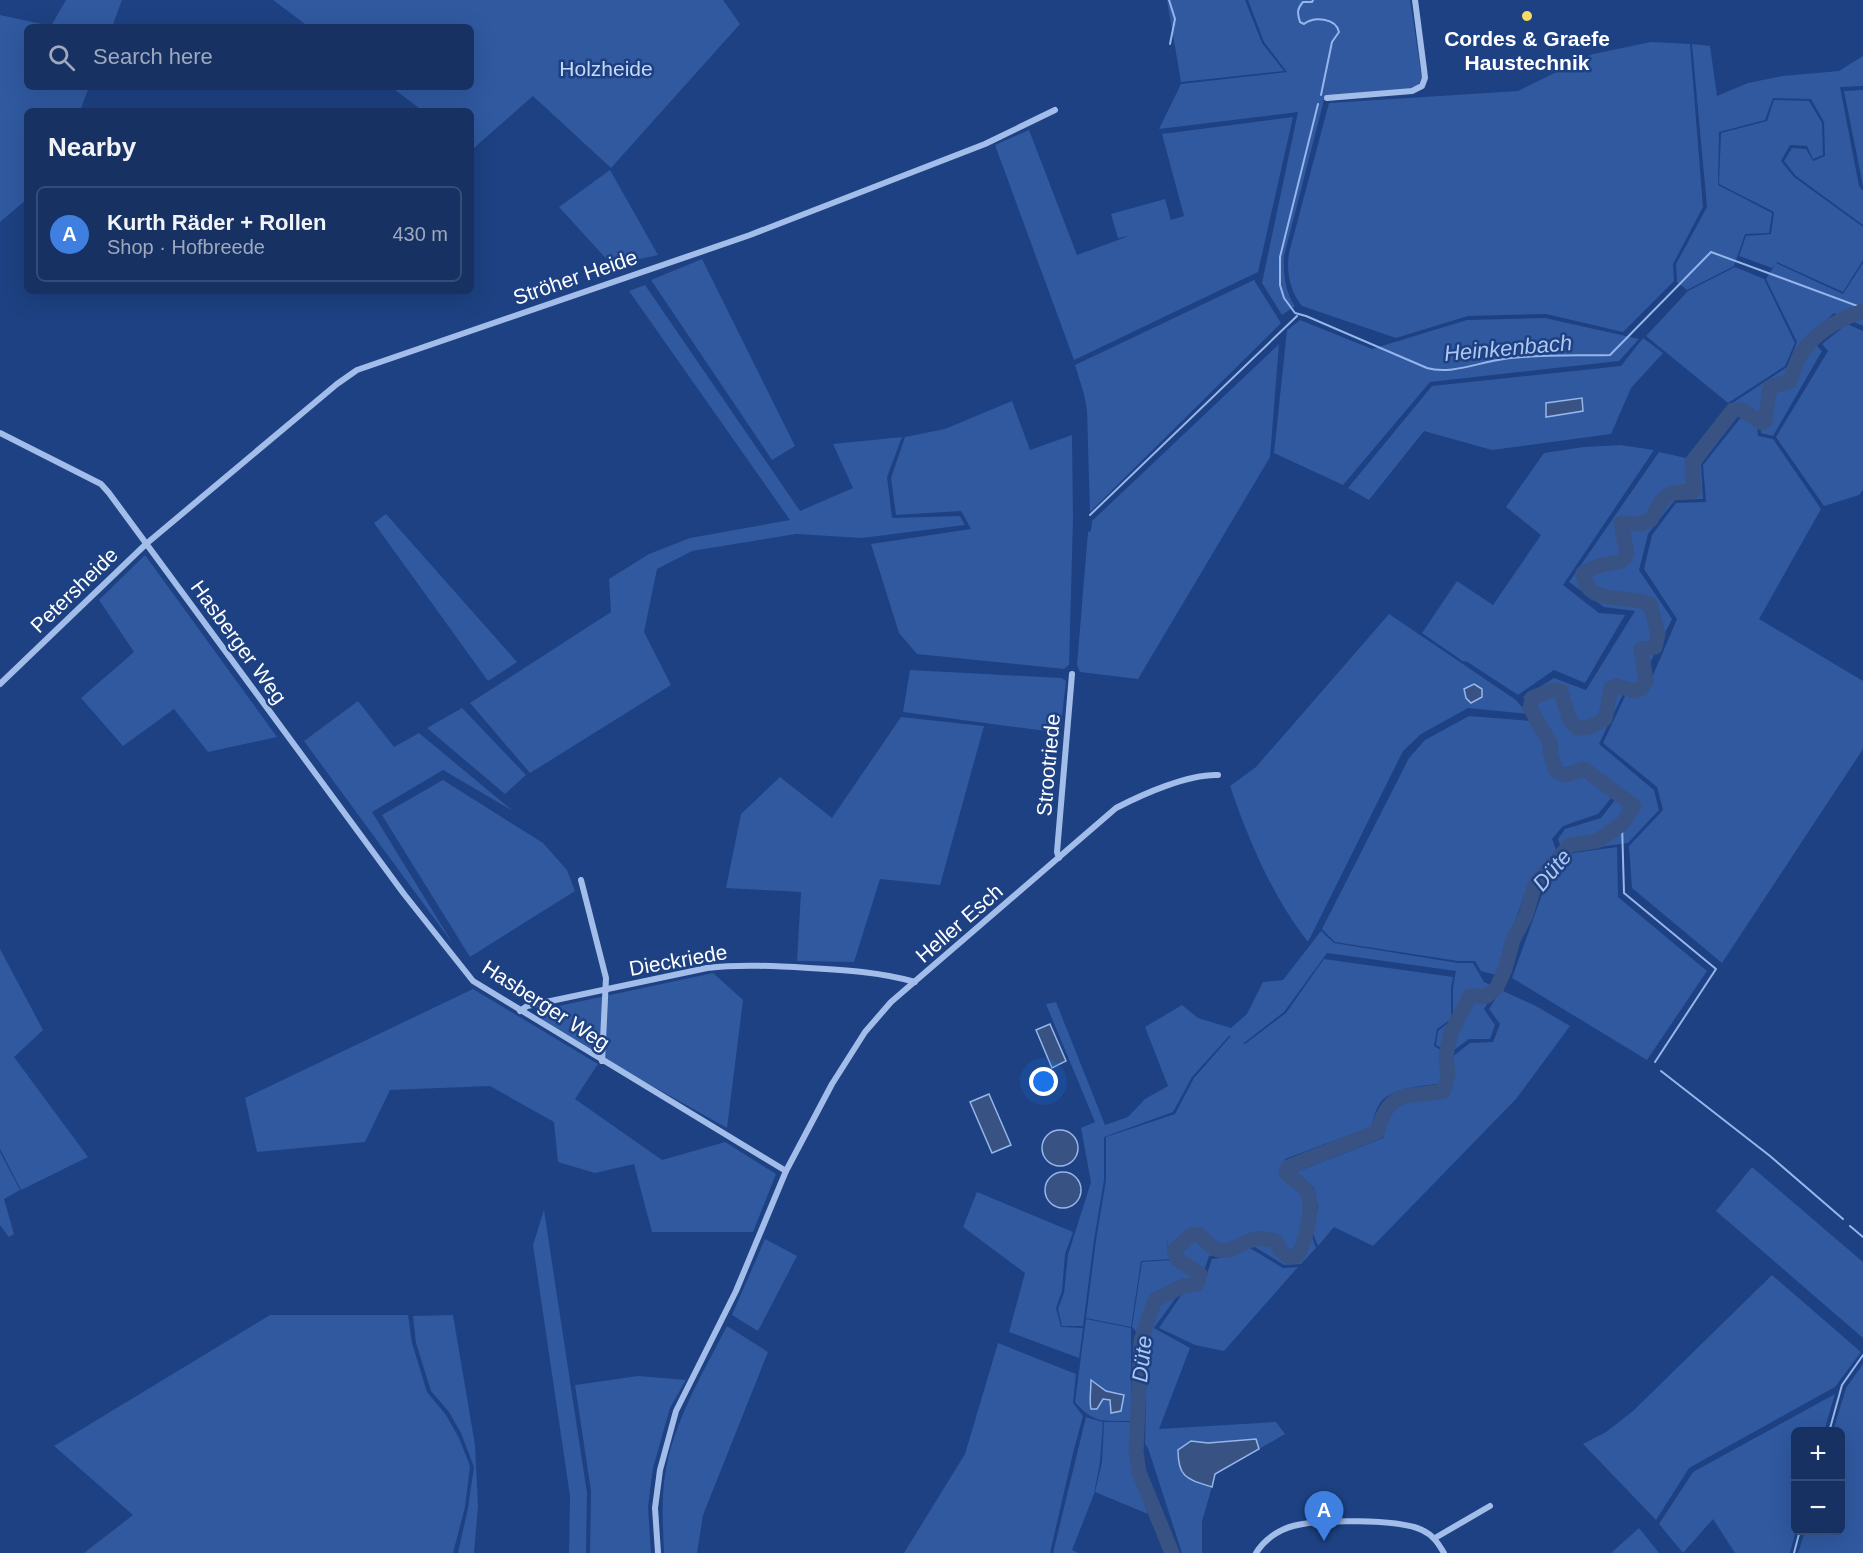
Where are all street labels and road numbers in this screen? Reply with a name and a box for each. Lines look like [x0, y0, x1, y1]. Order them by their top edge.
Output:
street label: Ströher Heide [510, 245, 640, 309]
street label: Petersheide [26, 543, 122, 637]
street label: Hasberger Weg [187, 576, 291, 708]
street label: Strootriede [1032, 713, 1064, 817]
street label: Heller Esch [911, 879, 1007, 967]
street label: Dieckriede [627, 940, 729, 980]
street label: Hasberger Weg [478, 955, 614, 1055]

